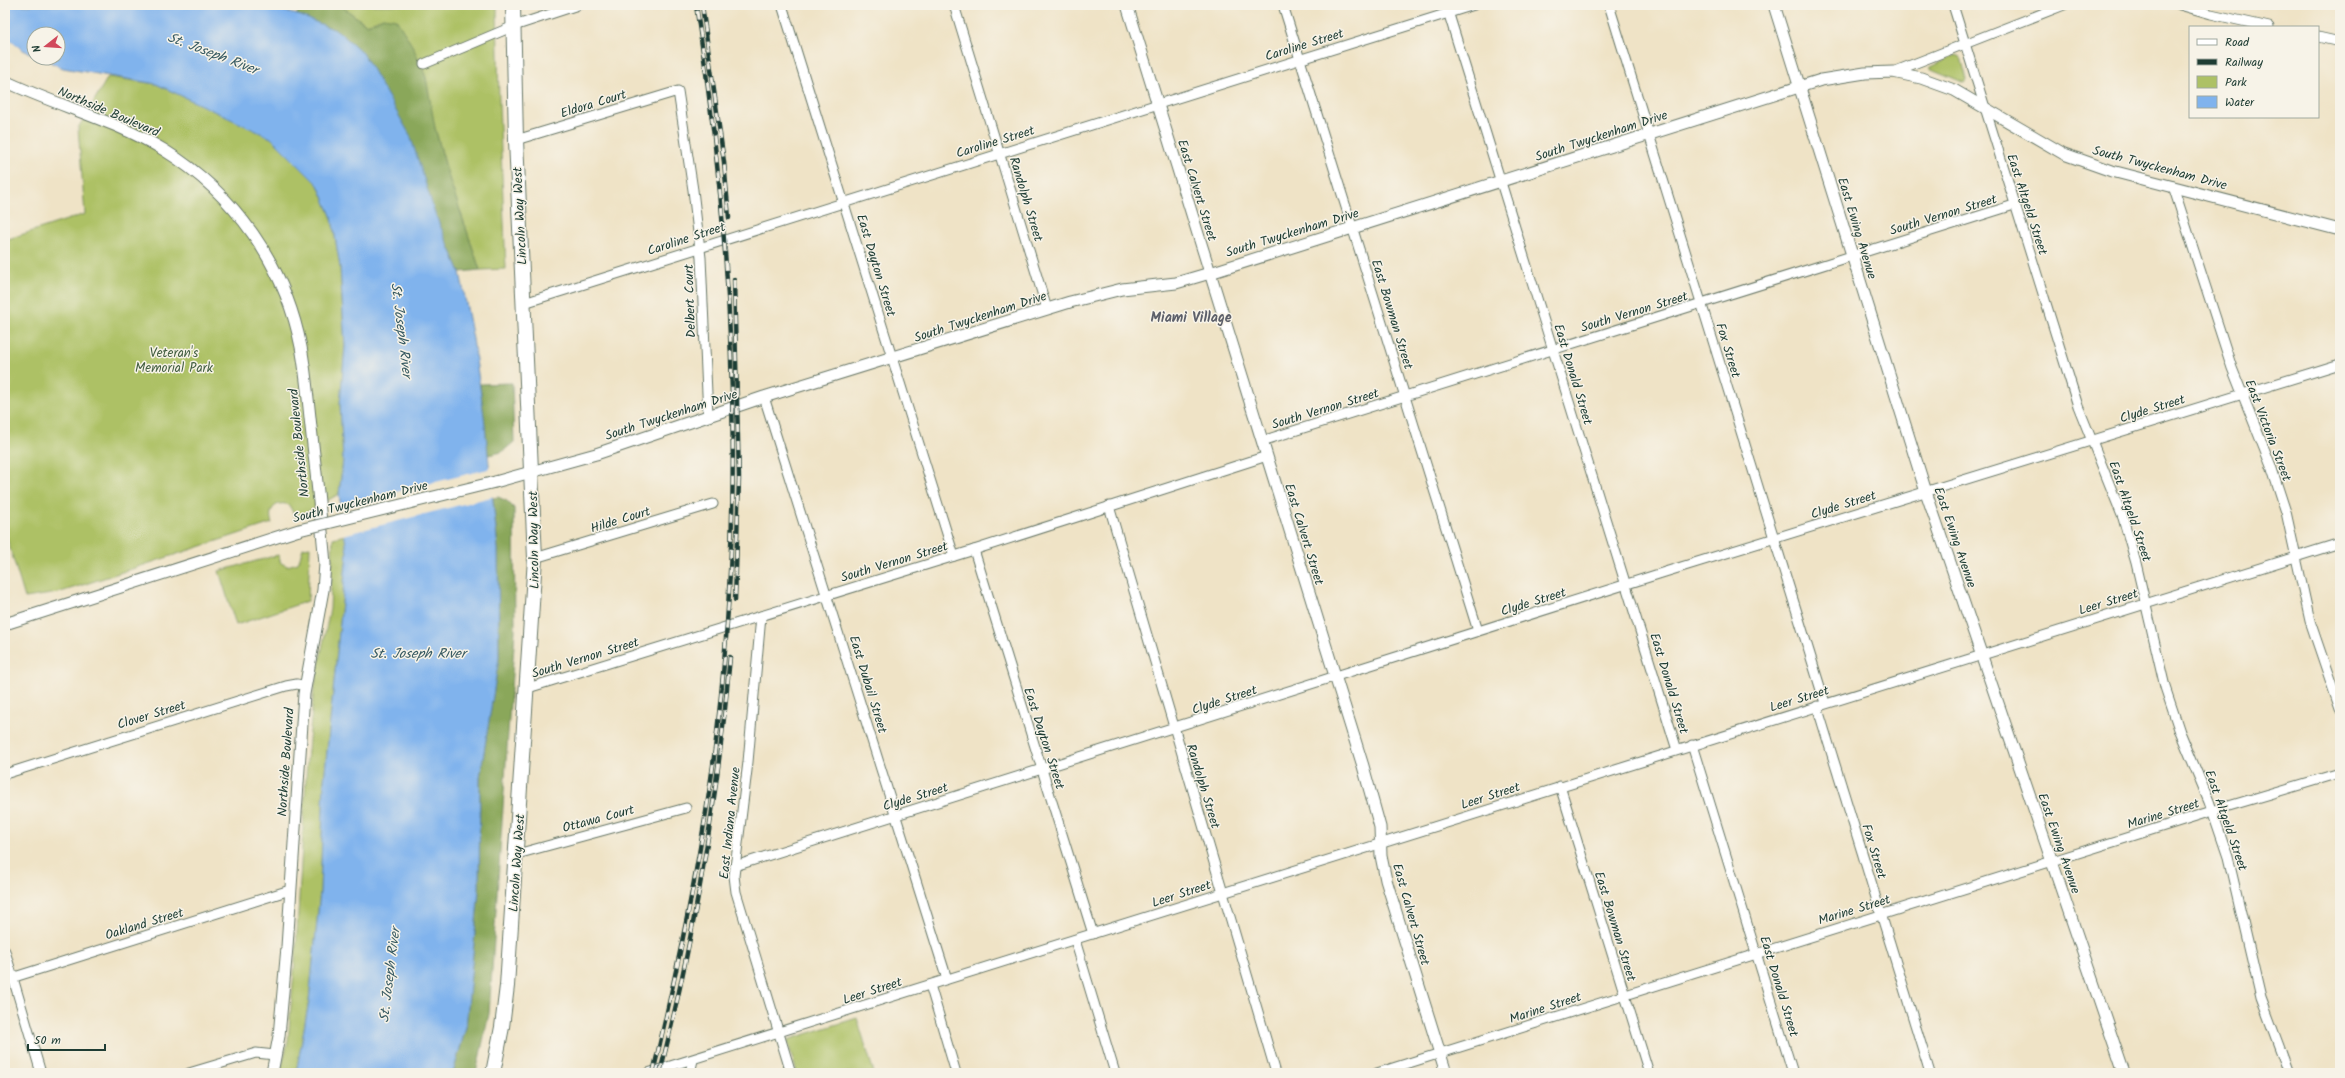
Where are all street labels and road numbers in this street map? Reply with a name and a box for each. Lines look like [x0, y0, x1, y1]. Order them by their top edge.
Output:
street label: Caroline Street [1262, 23, 1347, 67]
street label: Northside Boulevard [54, 81, 163, 144]
street label: Eldora Court [558, 84, 630, 124]
street label: South Twyckenham Drive [1532, 105, 1671, 168]
street label: Caroline Street [953, 120, 1038, 164]
street label: East Calvert Street [1171, 137, 1222, 245]
street label: South Twyckenham Drive [2090, 140, 2229, 197]
street label: East Altgeld Street [2000, 151, 2053, 259]
street label: Randolph Street [1003, 155, 1049, 245]
street label: Lincoln Way West [507, 165, 534, 266]
street label: East Ewing Avenue [1831, 175, 1882, 282]
street label: South Vernon Street [1887, 189, 2001, 242]
street label: South Twyckenham Drive [1223, 203, 1362, 264]
street label: East Dayton Street [850, 212, 901, 320]
street label: Caroline Street [645, 217, 729, 262]
street label: East Bowman Street [1365, 257, 1419, 373]
street label: Delbert Court [679, 263, 702, 338]
street label: South Twyckenham Drive [911, 286, 1050, 349]
street label: South Vernon Street [1578, 286, 1692, 339]
street label: Fox Street [1709, 320, 1746, 381]
street label: East Donald Street [1547, 321, 1598, 428]
street label: East Victoria Street [2238, 376, 2297, 486]
street label: South Vernon Street [1269, 383, 1383, 436]
street label: South Twyckenham Drive [602, 384, 741, 447]
street label: Northside Boulevard [283, 387, 316, 498]
street label: Clyde Street [2117, 389, 2189, 429]
street label: East Altgeld Street [2102, 458, 2157, 566]
street label: South Twyckenham Drive [291, 475, 430, 529]
street label: East Calvert Street [1278, 481, 1329, 589]
street label: East Ewing Avenue [1927, 484, 1982, 591]
street label: Clyde Street [1808, 485, 1880, 525]
street label: Lincoln Way West [523, 490, 546, 589]
street label: Hilde Court [588, 501, 654, 540]
street label: South Vernon Street [838, 536, 952, 589]
street label: Clyde Street [1498, 582, 1570, 622]
street label: Leer Street [2076, 583, 2142, 621]
street label: East Donald Street [1643, 630, 1694, 737]
street label: South Vernon Street [529, 632, 643, 685]
street label: East Dubail Street [843, 633, 893, 737]
street label: Clyde Street [1189, 680, 1261, 721]
street label: Leer Street [1767, 680, 1833, 718]
street label: East Dayton Street [1017, 685, 1070, 793]
street label: Clover Street [115, 695, 189, 736]
street label: Northside Boulevard [272, 706, 301, 817]
street label: Randolph Street [1180, 742, 1226, 832]
street label: East Indiana Avenue [714, 766, 747, 880]
street label: East Altgeld Street [2198, 767, 2253, 875]
street label: Clyde Street [880, 777, 952, 817]
street label: Leer Street [1458, 777, 1524, 816]
street label: East Ewing Avenue [2031, 790, 2086, 897]
street label: Marine Street [2125, 793, 2203, 835]
street label: Ottawa Court [560, 800, 638, 839]
street label: Lincoln Way West [504, 812, 531, 913]
street label: Fox Street [1855, 821, 1892, 882]
street label: East Calvert Street [1386, 861, 1435, 969]
street label: East Bowman Street [1588, 869, 1642, 985]
street label: Leer Street [1149, 875, 1215, 914]
street label: Marine Street [1816, 889, 1894, 931]
street label: Oakland Street [103, 902, 187, 946]
street label: East Donald Street [1753, 933, 1804, 1040]
street label: Leer Street [840, 972, 906, 1011]
street label: Marine Street [1507, 987, 1585, 1030]

